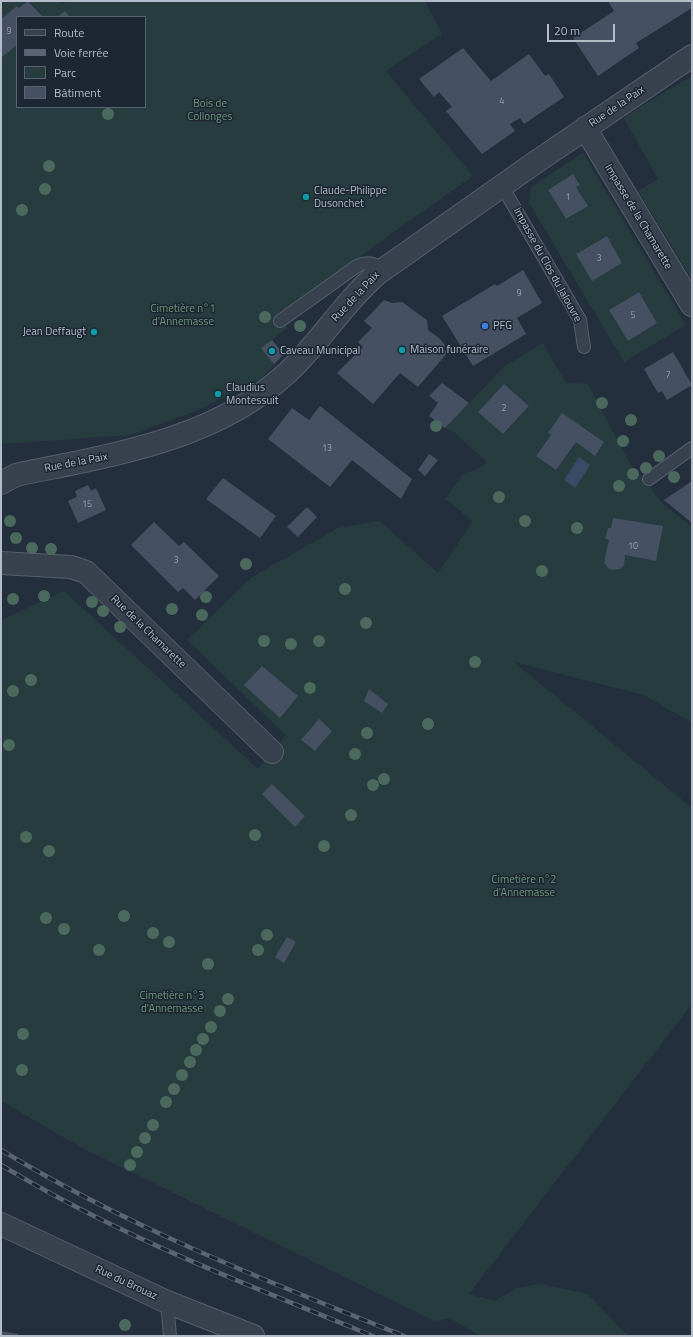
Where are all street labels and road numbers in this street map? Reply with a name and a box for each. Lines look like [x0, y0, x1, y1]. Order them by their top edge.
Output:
street label: Rue de la Paix [587, 84, 647, 130]
street label: Impasse de la Chamarette [601, 162, 675, 272]
street label: Impasse du Clos du Jalouvre [510, 205, 584, 325]
street label: Rue de la Paix [329, 269, 383, 325]
street label: Rue de la Paix [43, 450, 109, 476]
street label: Rue de la Chamarette [108, 593, 188, 671]
street label: Rue du Brouaz [93, 1263, 159, 1303]

